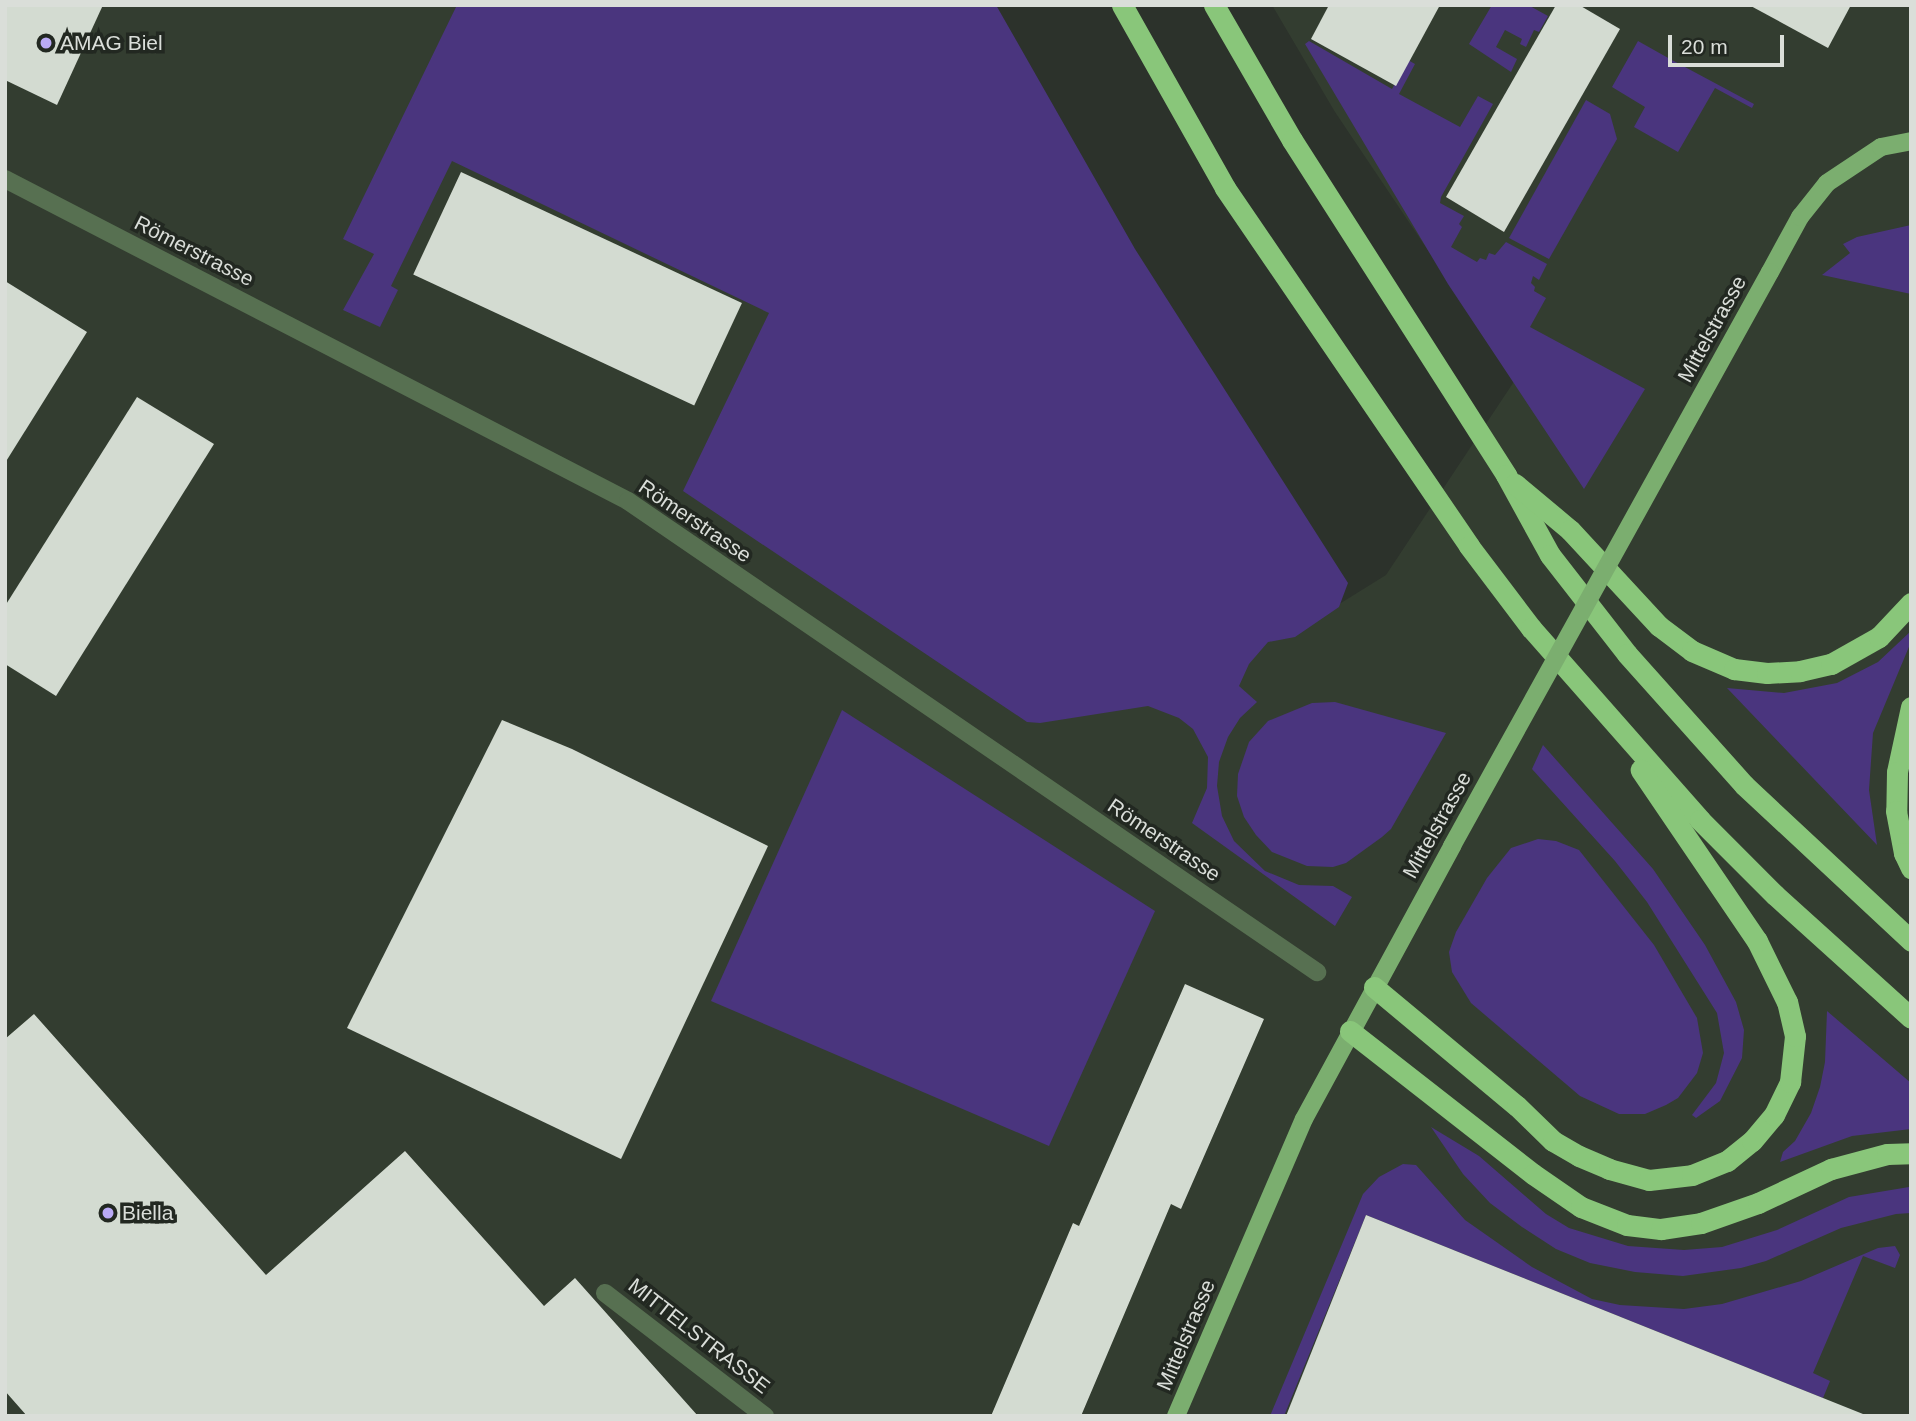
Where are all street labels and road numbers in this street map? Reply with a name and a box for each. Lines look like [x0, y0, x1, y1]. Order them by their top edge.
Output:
street label: Römerstrasse [130, 210, 258, 292]
street label: Mittelstrasse [1672, 271, 1752, 387]
street label: Römerstrasse [634, 474, 756, 568]
street label: Mittelstrasse [1397, 767, 1477, 883]
street label: Römerstrasse [1103, 793, 1225, 887]
street label: MITTELSTRASSE [623, 1273, 775, 1399]
street label: Mittelstrasse [1151, 1276, 1221, 1394]

